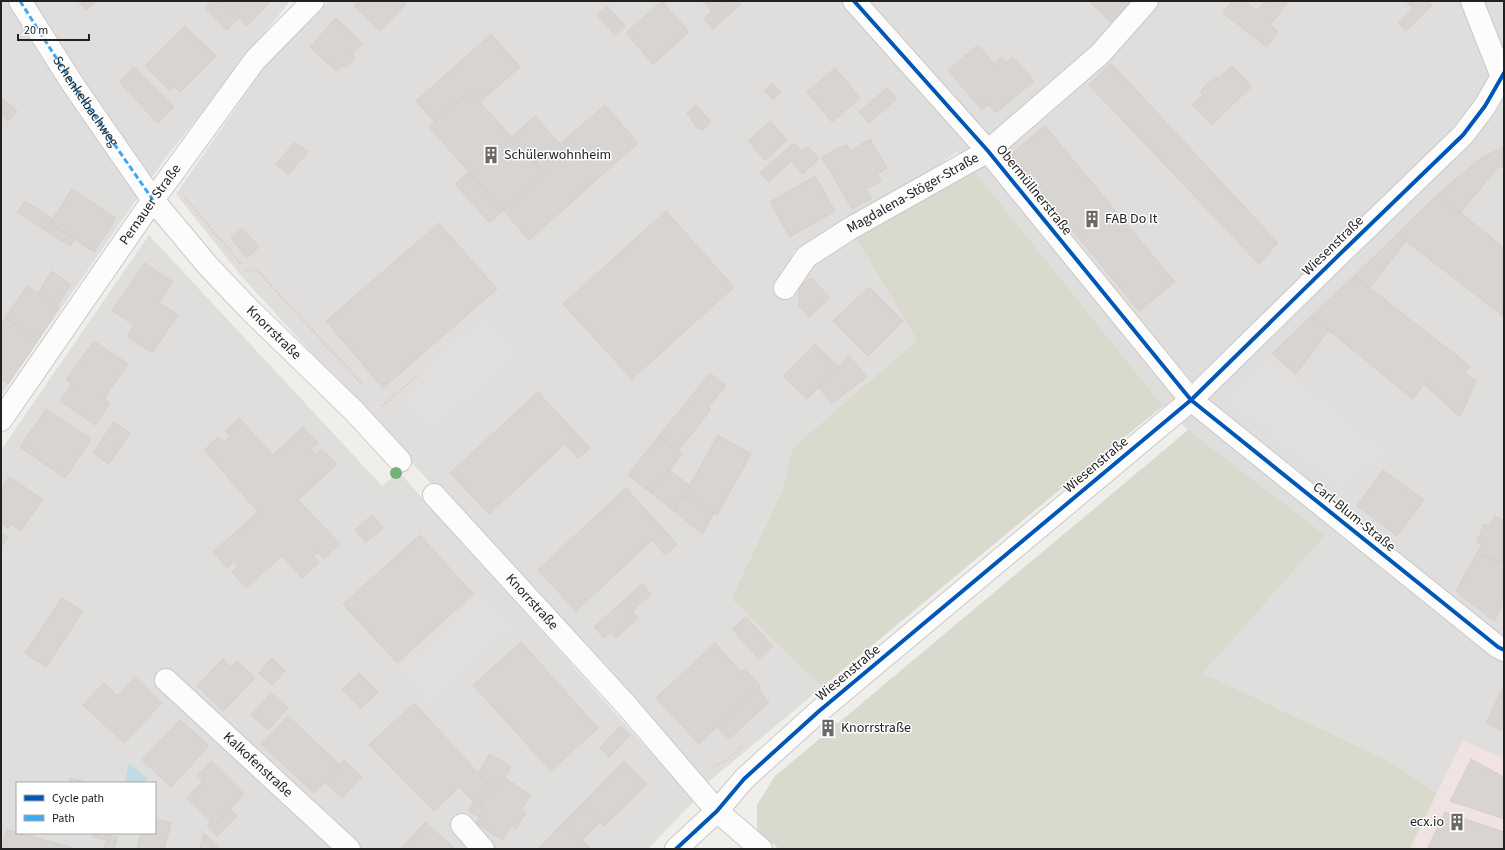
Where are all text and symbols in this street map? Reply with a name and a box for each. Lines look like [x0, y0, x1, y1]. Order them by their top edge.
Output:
scale bar [18, 16, 89, 42]
text: 20 m [24, 22, 48, 39]
street label: Schenkelbachweg [48, 52, 123, 151]
street label: Obermüllnerstraße [991, 140, 1077, 240]
building icon: Schülerwohnheim [481, 145, 501, 165]
place label: Schülerwohnheim [504, 145, 611, 165]
street label: Magdalena-Stöger-Straße [843, 148, 983, 238]
street label: Pernauer Straße [115, 160, 186, 249]
building icon: FAB Do It [1082, 209, 1102, 229]
place label: FAB Do It [1105, 209, 1158, 229]
street label: Wiesenstraße [1298, 211, 1368, 281]
street label: Knorrstraße [242, 301, 306, 364]
street label: Wiesenstraße [1059, 432, 1133, 498]
street label: Carl-Blum-Straße [1308, 477, 1400, 557]
street label: Knorrstraße [501, 569, 563, 635]
street label: Wiesenstraße [811, 640, 885, 706]
building icon: Knorrstraße [818, 718, 838, 738]
place label: Knorrstraße [841, 718, 911, 738]
street label: Kalkofenstraße [219, 727, 297, 802]
legend [16, 782, 156, 834]
text: Cycle path [52, 790, 104, 807]
text: Path [52, 810, 75, 827]
place label: ecx.io [1410, 812, 1444, 832]
building icon: ecx.io [1447, 812, 1467, 832]

